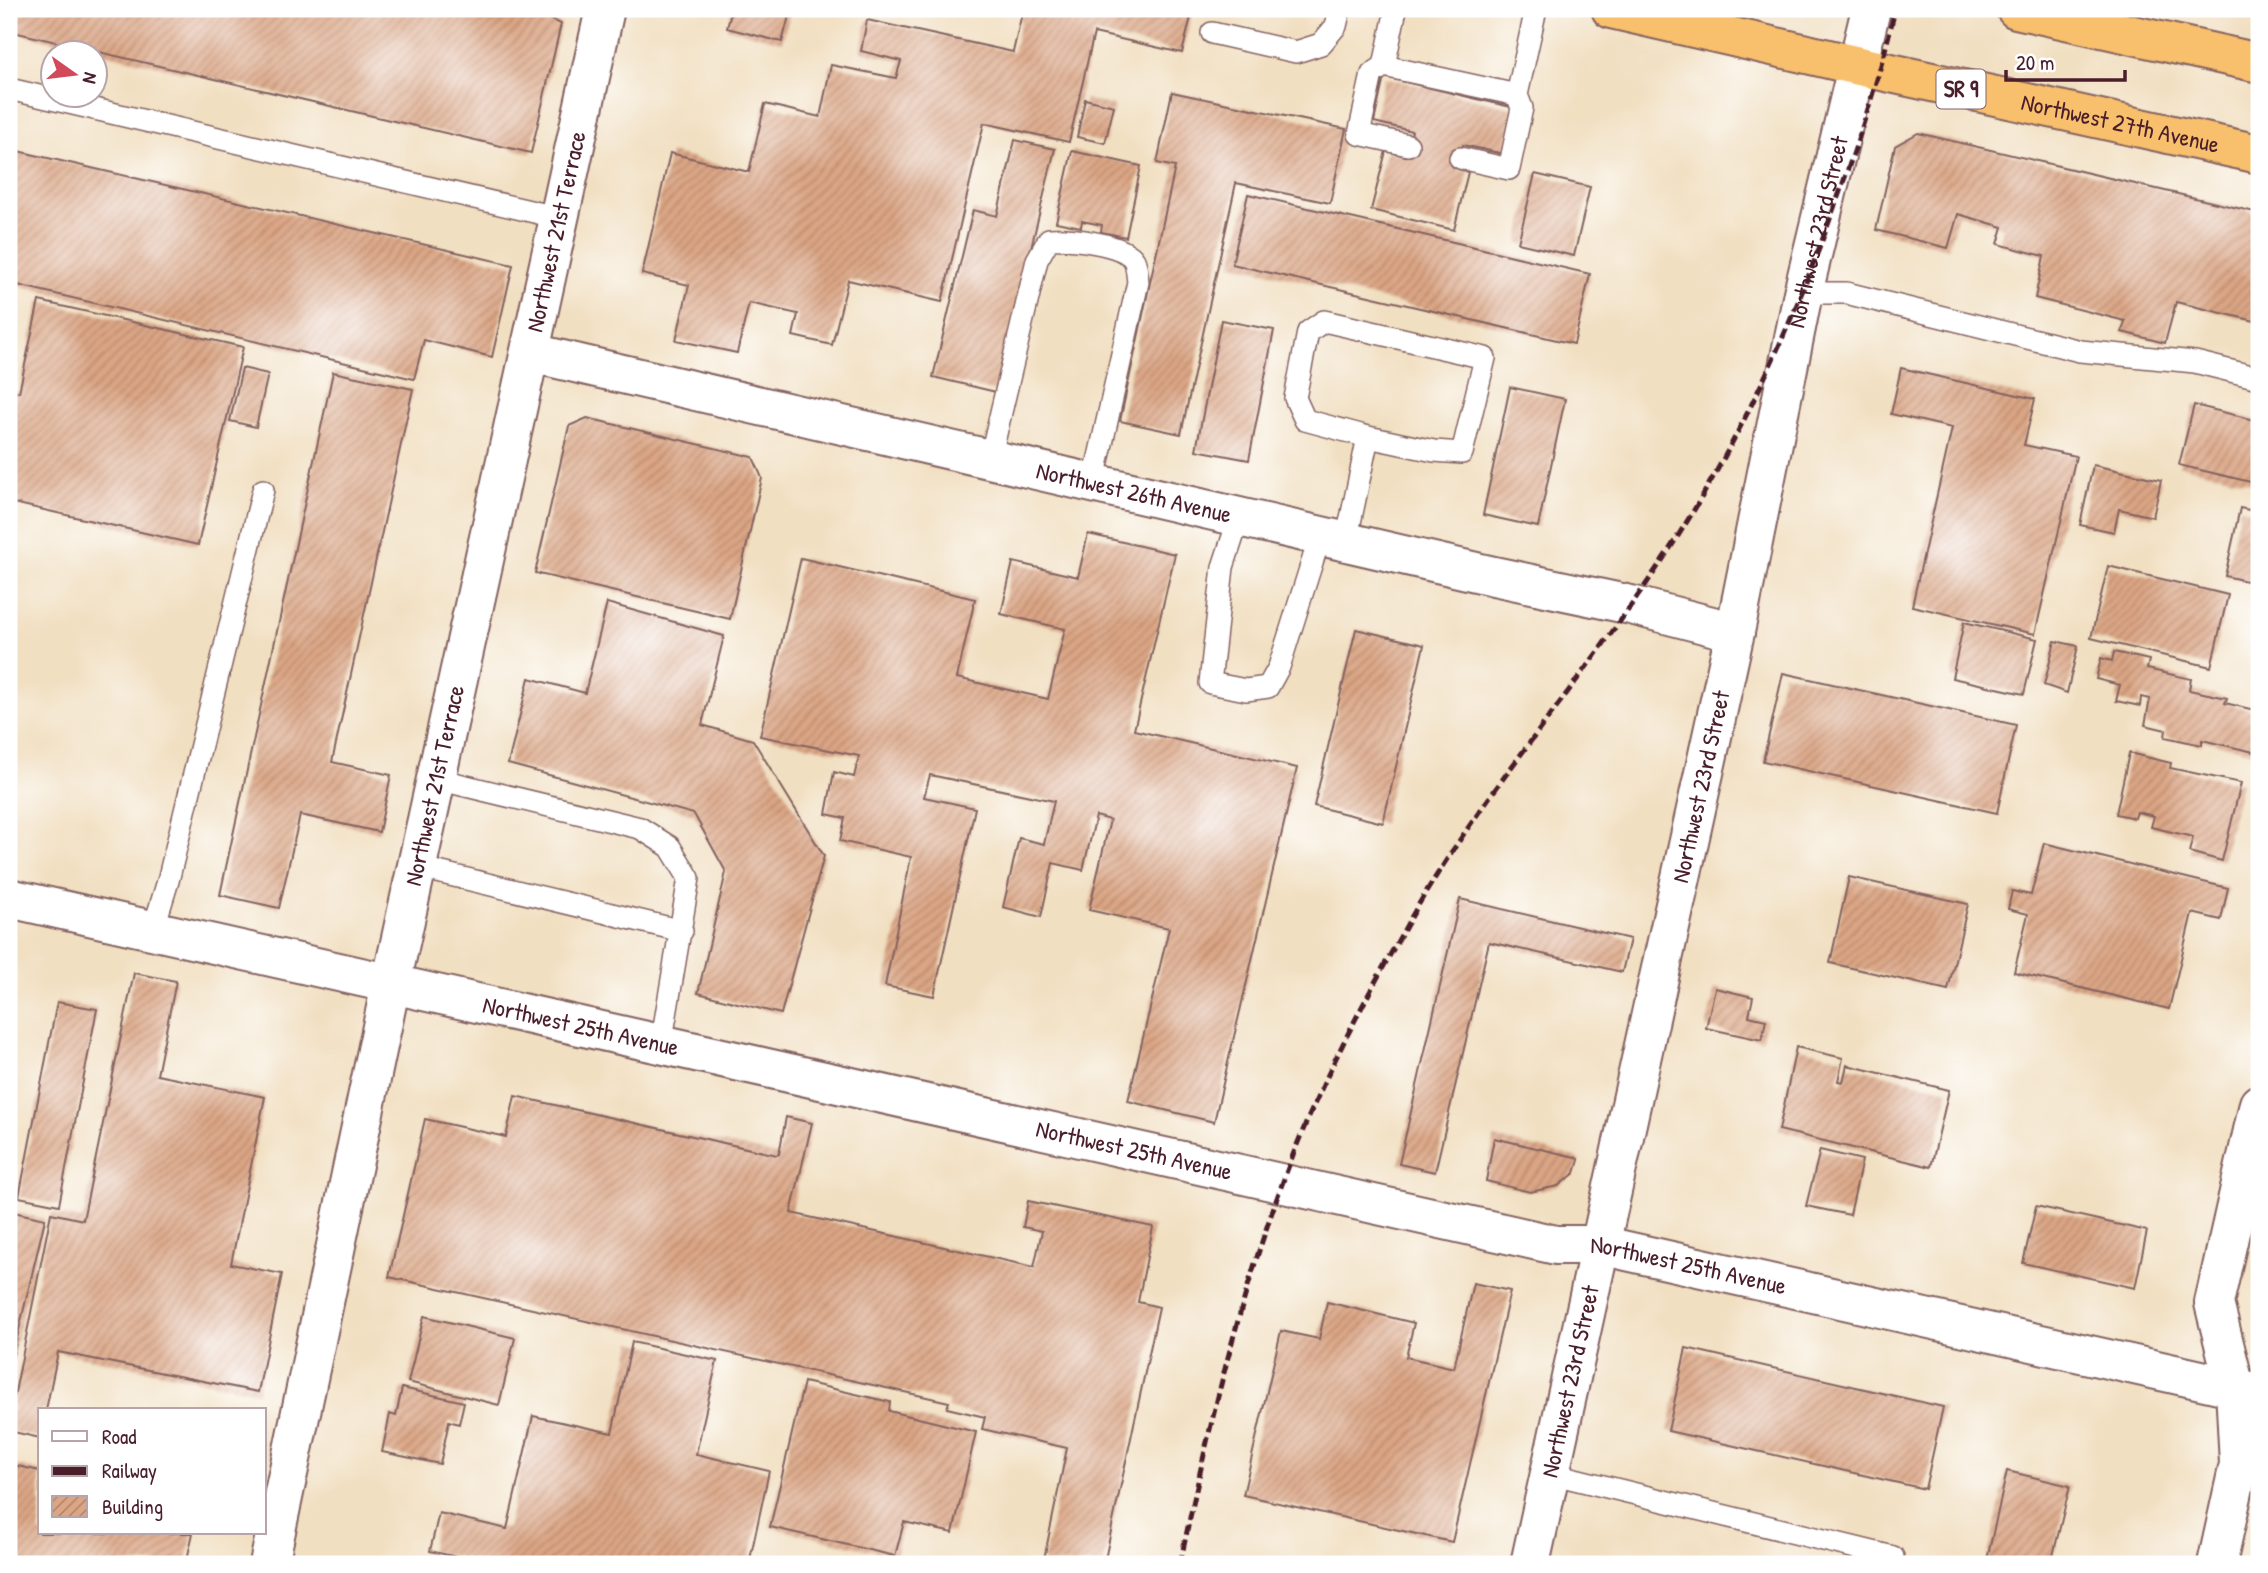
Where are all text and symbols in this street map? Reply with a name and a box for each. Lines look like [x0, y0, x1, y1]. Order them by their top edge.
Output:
north arrow [38, 38, 108, 108]
scale bar [2006, 38, 2124, 82]
text: 20 m [2016, 48, 2054, 77]
road number: SR 9 [1937, 69, 1986, 108]
text: N [77, 70, 104, 86]
street label: Northwest 27th Avenue [2019, 85, 2223, 160]
street label: Northwest 21st Terrace [518, 128, 593, 335]
street label: Northwest 23rd Street [1779, 132, 1855, 330]
street label: Northwest 26th Avenue [1033, 454, 1235, 530]
street label: Northwest 21st Terrace [396, 682, 471, 888]
street label: Northwest 23rd Street [1663, 687, 1737, 885]
street label: Northwest 25th Avenue [480, 988, 683, 1063]
street label: Northwest 25th Avenue [1033, 1112, 1236, 1187]
street label: Northwest 25th Avenue [1591, 1228, 1790, 1301]
street label: Northwest 23rd Street [1533, 1281, 1606, 1480]
legend [38, 1408, 266, 1534]
text: Road [102, 1422, 136, 1451]
text: Railway [102, 1456, 157, 1485]
text: Building [102, 1492, 163, 1521]

